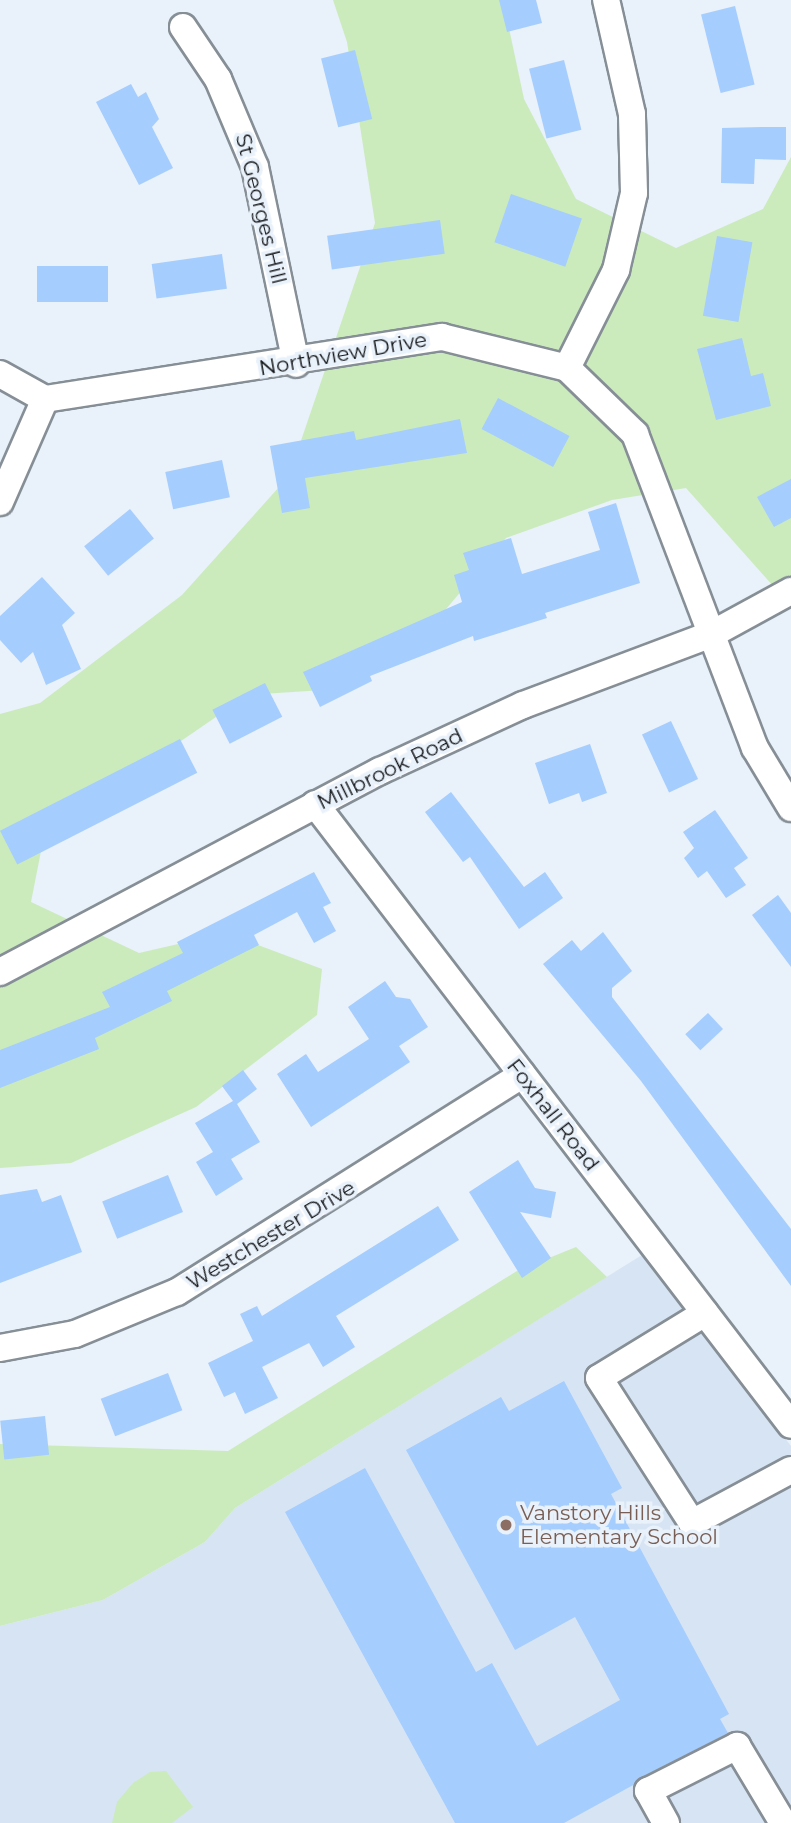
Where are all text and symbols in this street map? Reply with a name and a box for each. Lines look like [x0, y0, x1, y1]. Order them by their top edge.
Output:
street label: St Georges Hill [230, 131, 292, 287]
street label: Northview Drive [257, 327, 429, 381]
street label: Millbrook Road [313, 723, 467, 815]
street label: Foxhall Road [501, 1054, 605, 1176]
street label: Westchester Drive [182, 1175, 360, 1295]
place label: Vanstory Hills Elementary School [520, 1500, 718, 1550]
marker: Vanstory Hills Elementary School [498, 1517, 514, 1533]

